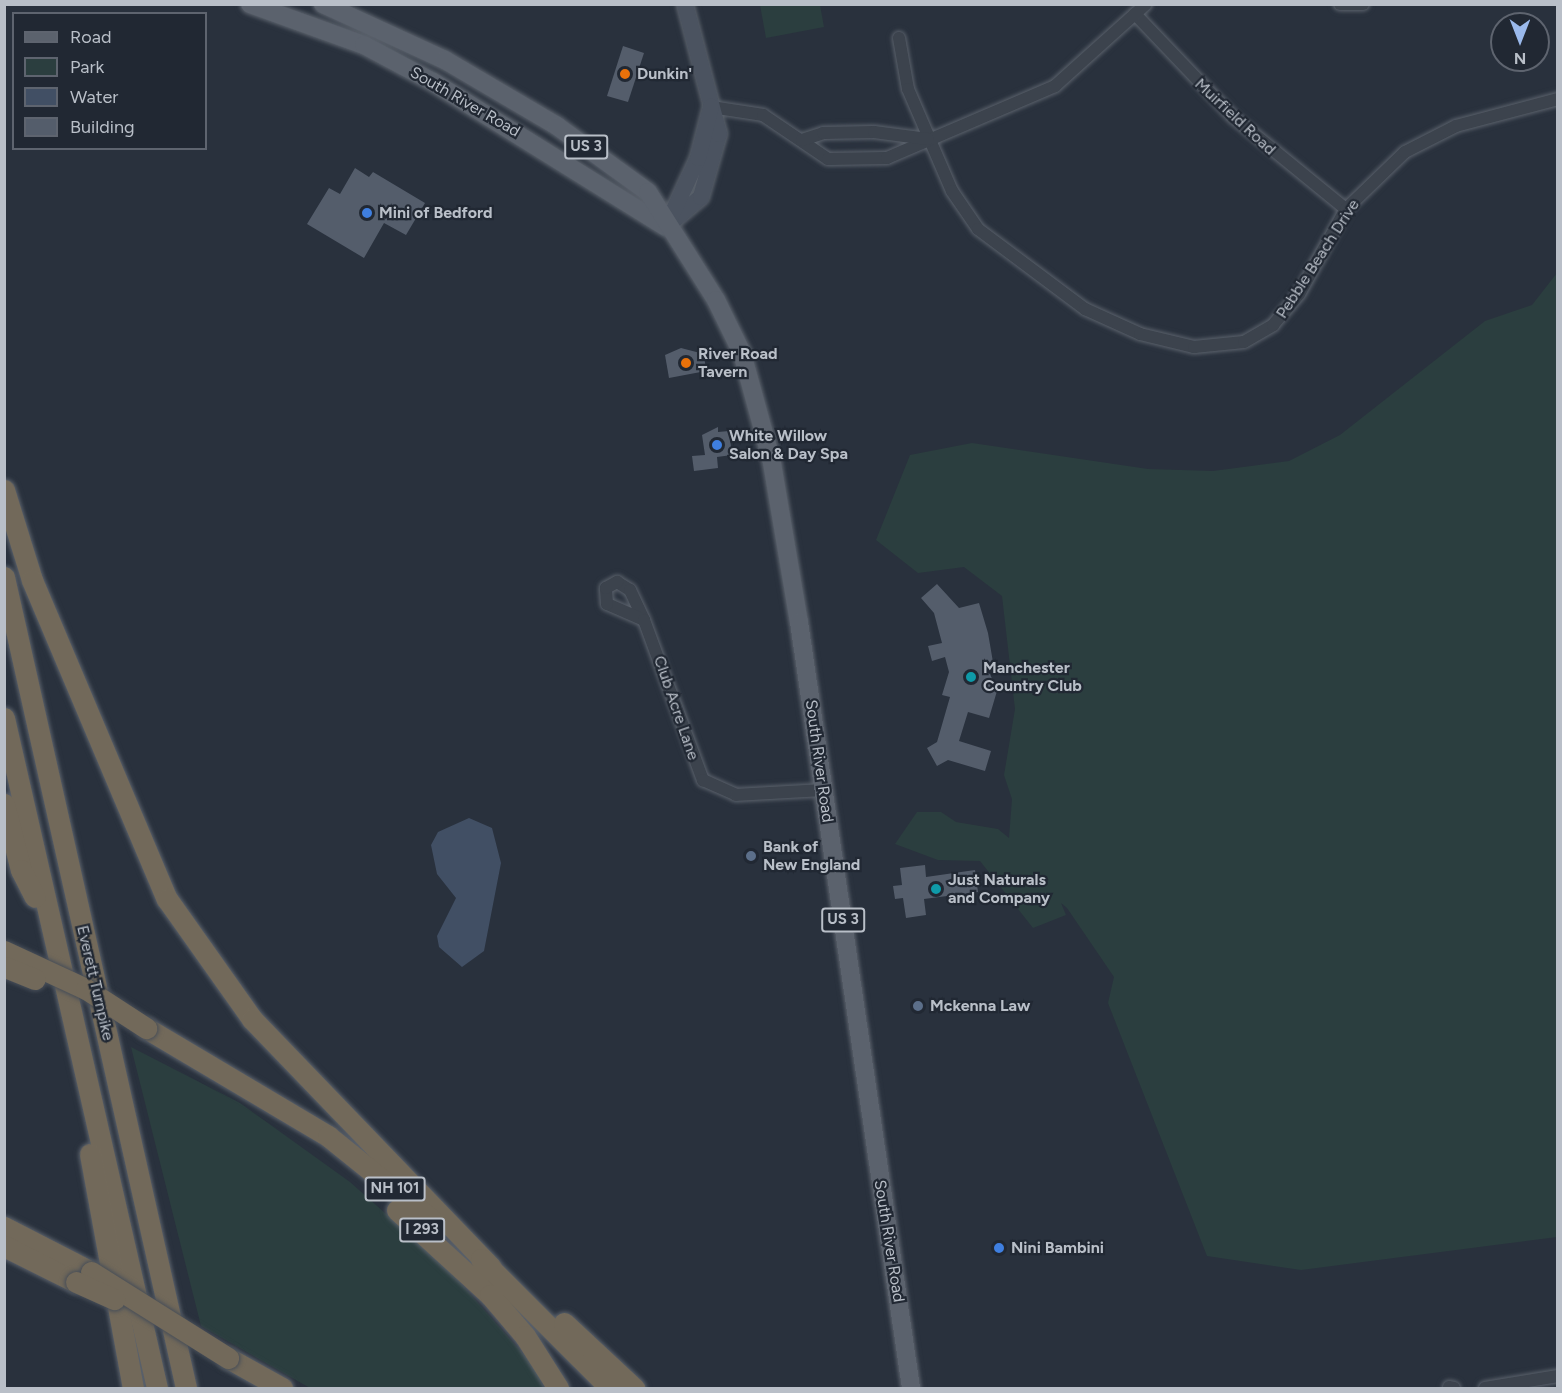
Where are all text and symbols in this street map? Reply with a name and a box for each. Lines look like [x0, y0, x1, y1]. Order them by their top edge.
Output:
legend [12, 12, 207, 150]
north arrow [1490, 12, 1550, 72]
text: Road [70, 26, 111, 48]
text: N [1514, 49, 1526, 68]
text: Park [70, 56, 104, 78]
street label: South River Road [407, 63, 523, 141]
place label: Dunkin' [637, 64, 692, 84]
marker: Dunkin' [618, 67, 632, 81]
street label: Muirfield Road [1191, 75, 1279, 159]
text: Water [70, 86, 118, 108]
text: Building [70, 116, 135, 138]
road number: US 3 [564, 135, 608, 159]
street label: Pebble Beach Drive [1272, 196, 1364, 322]
place label: Mini of Bedford [379, 203, 493, 223]
marker: Mini of Bedford [360, 206, 374, 220]
place label: River Road Tavern [698, 344, 778, 382]
marker: River Road Tavern [679, 356, 693, 370]
place label: White Willow Salon & Day Spa [729, 426, 848, 464]
marker: White Willow Salon & Day Spa [710, 438, 724, 452]
street label: Club Acre Lane [649, 653, 703, 763]
place label: Manchester Country Club [983, 658, 1082, 696]
marker: Manchester Country Club [964, 670, 978, 684]
street label: South River Road [801, 698, 837, 824]
place label: Bank of New England [763, 837, 860, 875]
marker: Bank of New England [744, 849, 758, 863]
place label: Just Naturals and Company [948, 870, 1050, 908]
marker: Just Naturals and Company [929, 882, 943, 896]
road number: US 3 [820, 908, 866, 932]
street label: Everett Turnpike [72, 924, 118, 1042]
place label: Mckenna Law [930, 996, 1030, 1016]
marker: Mckenna Law [911, 999, 925, 1013]
road number: NH 101 [364, 1177, 426, 1201]
street label: South River Road [870, 1178, 908, 1304]
road number: I 293 [398, 1218, 446, 1242]
place label: Nini Bambini [1011, 1238, 1104, 1258]
marker: Nini Bambini [992, 1241, 1006, 1255]

